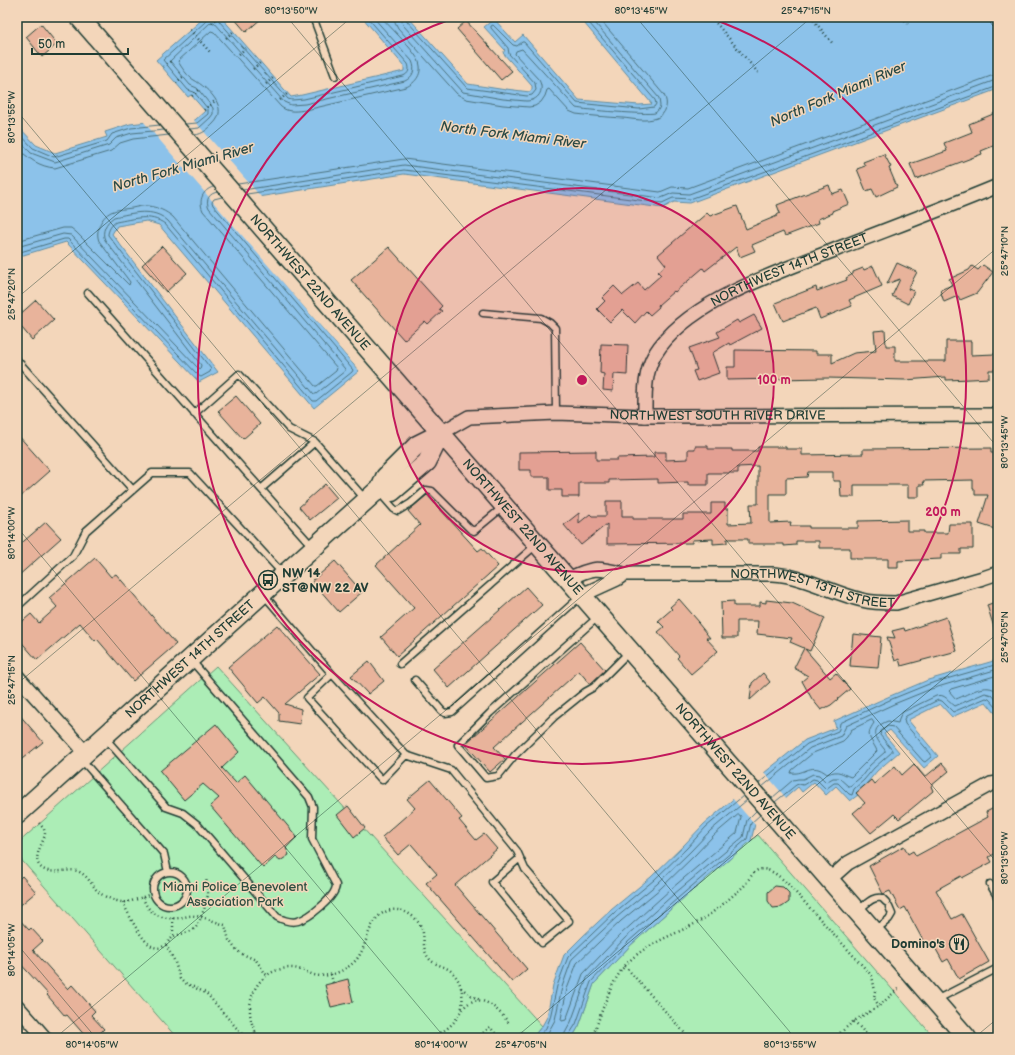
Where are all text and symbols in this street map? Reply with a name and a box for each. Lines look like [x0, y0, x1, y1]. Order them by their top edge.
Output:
text: 80°13'50"W [264, 5, 318, 17]
text: 80°13'45"W [614, 5, 668, 17]
text: 25°47'15"N [781, 5, 831, 17]
scale bar [32, 30, 128, 56]
text: 50 m [38, 37, 65, 52]
water label: North Fork Miami River [767, 57, 909, 130]
text: 80°13'55"W [6, 91, 18, 143]
water label: North Fork Miami River [439, 118, 587, 152]
water label: North Fork Miami River [110, 138, 256, 195]
street label: NORTHWEST 22ND AVENUE [246, 211, 374, 354]
text: 25°47'10"N [999, 226, 1011, 276]
street label: NORTHWEST 14TH STREET [708, 230, 870, 310]
text: 25°47'20"N [6, 268, 18, 320]
centre of rings [575, 373, 589, 387]
text: 100 m [757, 373, 791, 388]
street label: NORTHWEST SOUTH RIVER DRIVE [609, 407, 826, 424]
text: 80°13'45"W [999, 415, 1011, 469]
street label: NORTHWEST 22ND AVENUE [459, 456, 586, 599]
text: 200 m [925, 505, 961, 520]
text: 80°14'00"W [6, 506, 18, 560]
place label: NW 14 ST@NW 22 AV [282, 565, 369, 596]
street label: NORTHWEST 13TH STREET [730, 566, 895, 611]
bus stop icon: NW 14 ST@NW 22 AV [257, 569, 279, 591]
street label: NORTHWEST 14TH STREET [122, 596, 258, 722]
text: 25°47'05"N [999, 611, 1011, 663]
text: 25°47'15"N [6, 655, 18, 705]
street label: NORTHWEST 22ND AVENUE [672, 700, 799, 843]
text: 80°13'50"W [999, 831, 1011, 885]
park label: Miami Police Benevolent Association Park [163, 879, 307, 910]
text: 80°14'05"W [6, 924, 18, 976]
restaurant icon: Domino's [948, 933, 970, 955]
place label: Domino's [891, 936, 945, 952]
text: 80°14'05"W [66, 1039, 118, 1051]
text: 80°14'00"W [414, 1039, 468, 1051]
text: 25°47'05"N [495, 1039, 547, 1051]
text: 80°13'55"W [764, 1039, 816, 1051]

